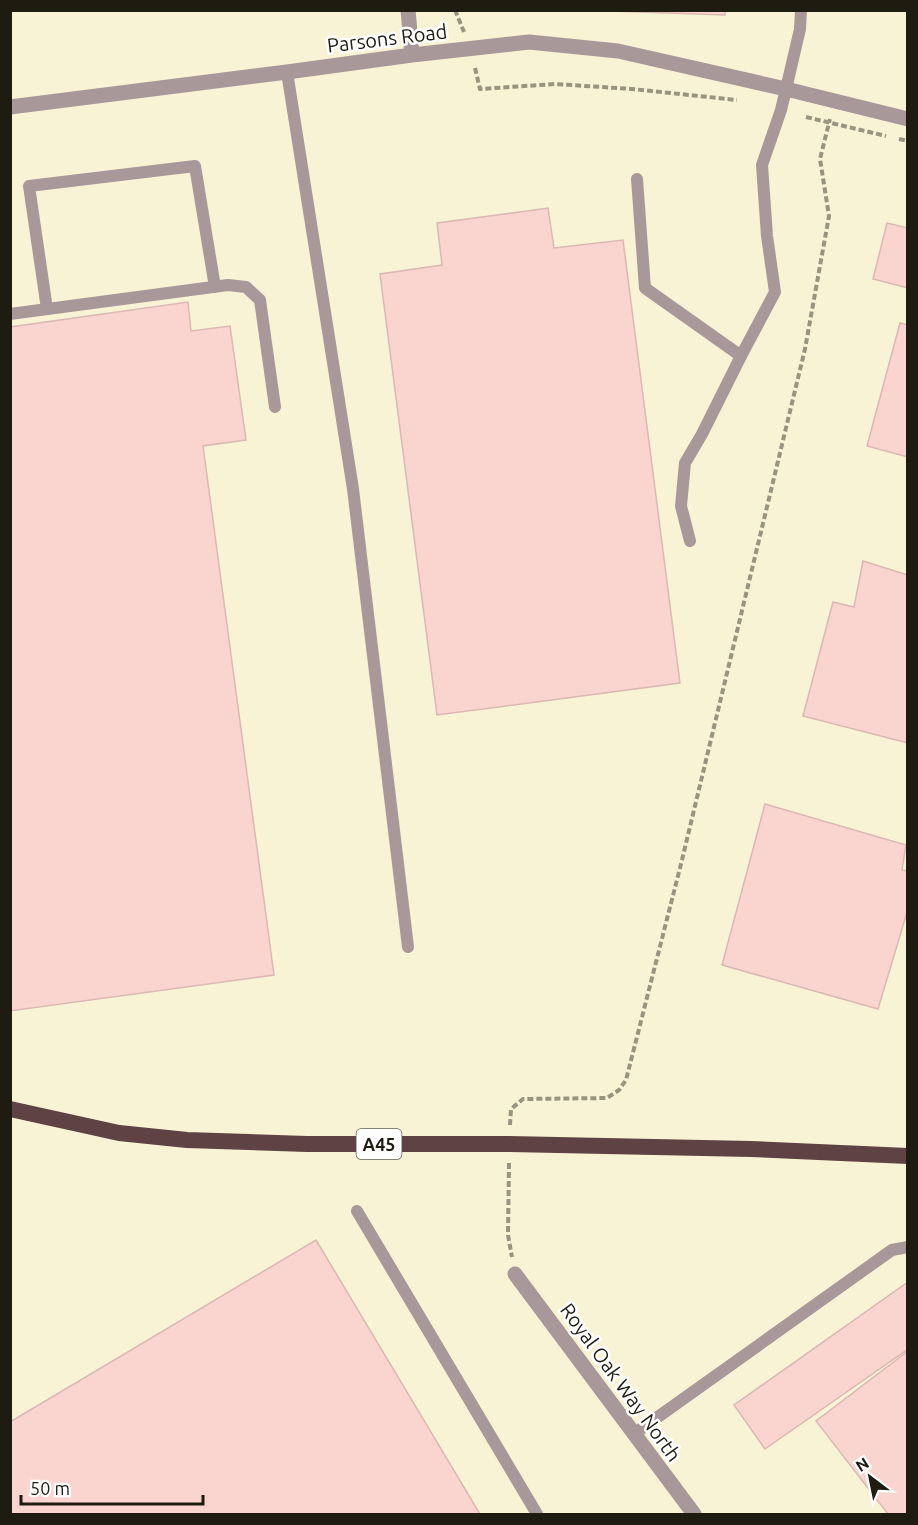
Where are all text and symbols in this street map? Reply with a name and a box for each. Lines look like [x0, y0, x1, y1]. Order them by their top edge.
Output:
street label: Parsons Road [326, 19, 448, 57]
road number: A45 [356, 1129, 401, 1159]
street label: Royal Oak Way North [556, 1299, 686, 1465]
north arrow [840, 1447, 900, 1507]
text: N [852, 1453, 872, 1475]
scale bar [21, 1468, 202, 1506]
text: 50 m [30, 1478, 70, 1498]

